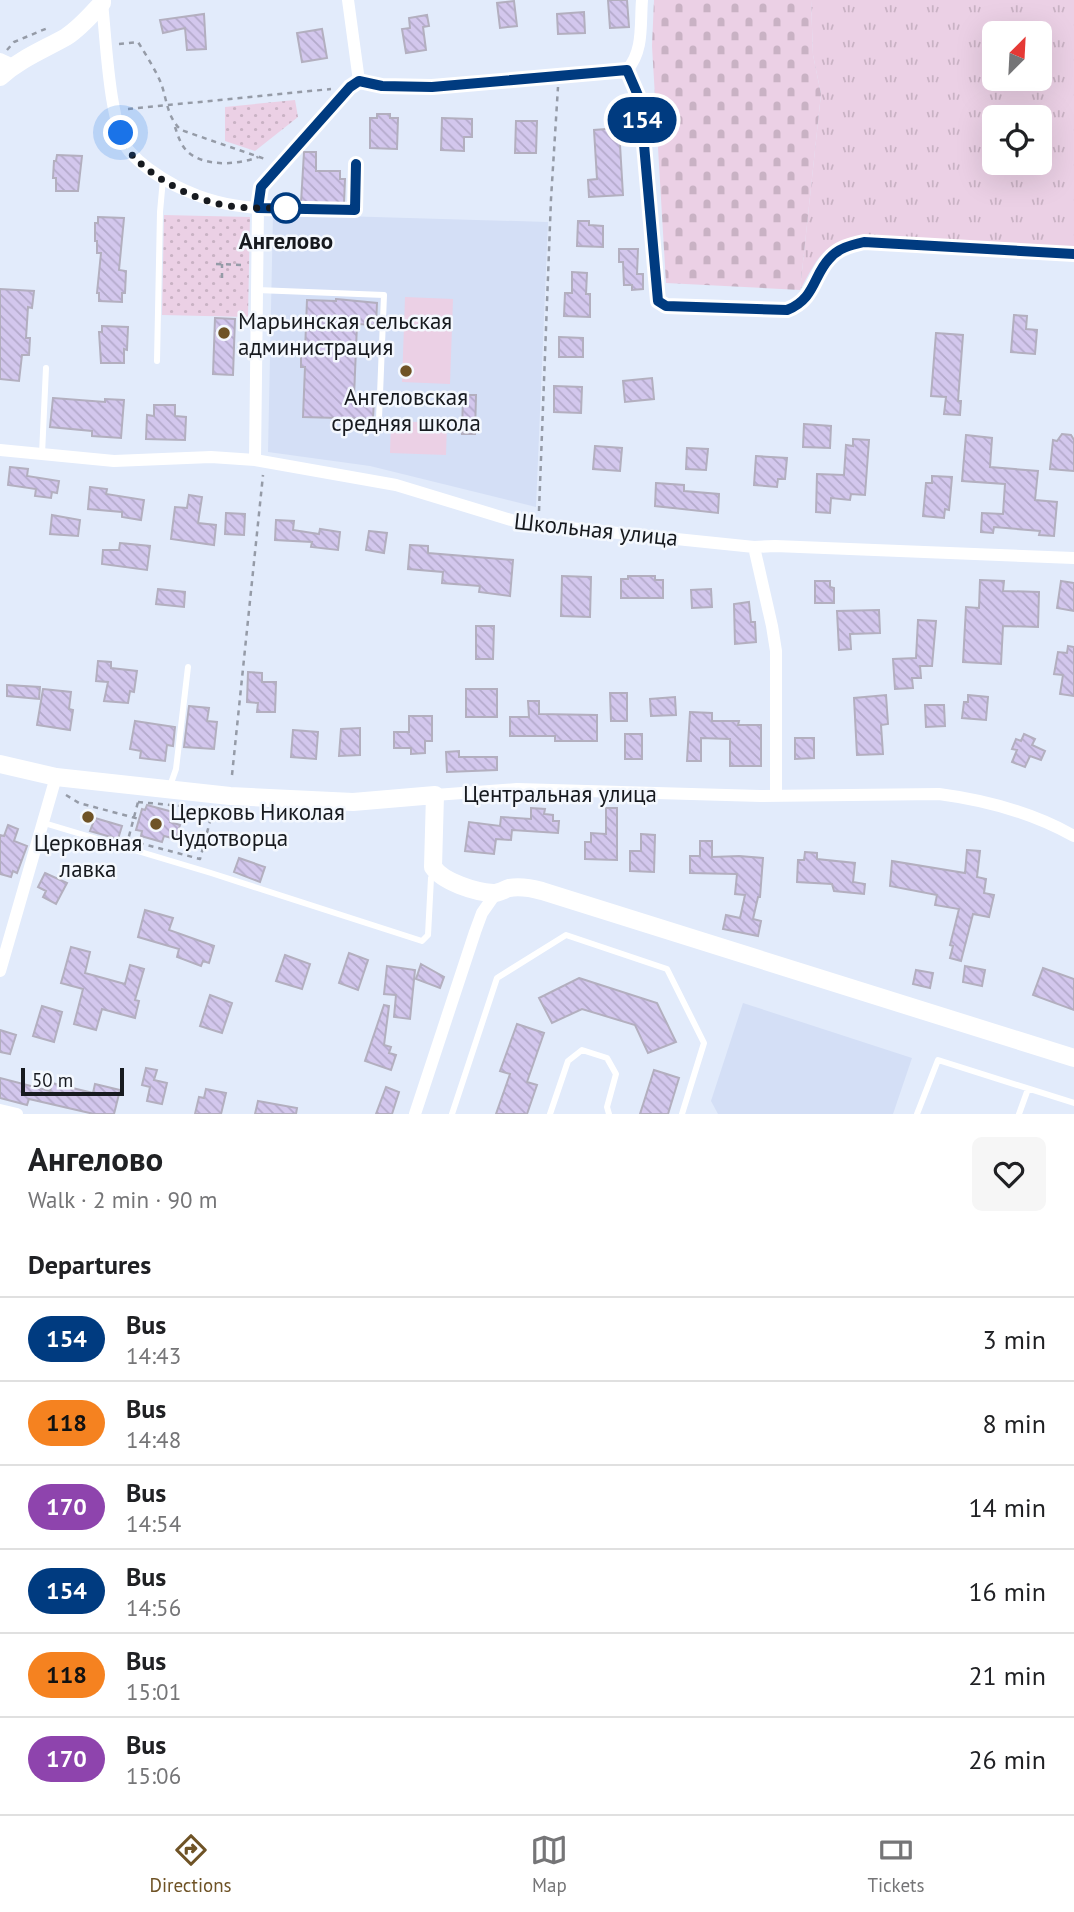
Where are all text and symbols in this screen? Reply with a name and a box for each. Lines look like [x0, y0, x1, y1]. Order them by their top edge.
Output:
north arrow [982, 21, 1052, 91]
map controls [982, 21, 1052, 175]
line badge: 154 [602, 97, 682, 143]
text: 154 [622, 104, 662, 135]
button: locate [982, 105, 1052, 175]
your location [103, 115, 138, 150]
marker: Ангелово [271, 193, 301, 223]
place label: Ангелово [239, 226, 333, 255]
place label: Марьинская сельская администрация [238, 306, 452, 361]
marker: Марьинская сельская администрация [216, 325, 232, 341]
marker: Ангеловская средняя школа [398, 363, 414, 379]
place label: Ангеловская средняя школа [331, 382, 481, 437]
street label: Школьная улица [513, 506, 679, 552]
street label: Центральная улица [463, 779, 657, 808]
place label: Церковь Николая Чудотворца [170, 797, 345, 852]
marker: Церковная лавка [80, 809, 96, 825]
marker: Церковь Николая Чудотворца [148, 816, 164, 832]
place label: Церковная лавка [34, 828, 142, 883]
scale bar [21, 1065, 124, 1097]
text: 50 m [32, 1068, 73, 1092]
text: Ангелово [28, 1137, 163, 1180]
button: heart [972, 1137, 1046, 1211]
text: Walk · 2 min · 90 m [28, 1185, 217, 1214]
text: Departures [28, 1248, 151, 1281]
text: Bus [126, 1308, 166, 1341]
text: 154 [46, 1323, 87, 1354]
text: 3 min [983, 1323, 1046, 1356]
text: 14:43 [126, 1341, 181, 1370]
text: Bus [126, 1392, 166, 1425]
text: 118 [46, 1407, 87, 1438]
text: 8 min [983, 1407, 1046, 1440]
text: 14:48 [126, 1425, 181, 1454]
text: Bus [126, 1476, 166, 1509]
text: 170 [46, 1491, 87, 1522]
text: 14 min [968, 1491, 1046, 1524]
text: 14:54 [126, 1509, 181, 1538]
text: Bus [126, 1560, 166, 1593]
text: 154 [46, 1575, 87, 1606]
text: 16 min [968, 1575, 1046, 1608]
text: 14:56 [126, 1593, 181, 1622]
text: Bus [126, 1644, 166, 1677]
text: 118 [46, 1659, 87, 1690]
text: 21 min [968, 1659, 1046, 1692]
text: 15:01 [126, 1677, 181, 1706]
text: Bus [126, 1728, 166, 1761]
text: 170 [46, 1743, 87, 1774]
text: 26 min [968, 1743, 1046, 1776]
text: 15:06 [126, 1761, 181, 1790]
tab: Directions [149, 1831, 232, 1897]
tab: Map [530, 1831, 568, 1897]
tab: Tickets [867, 1831, 925, 1897]

